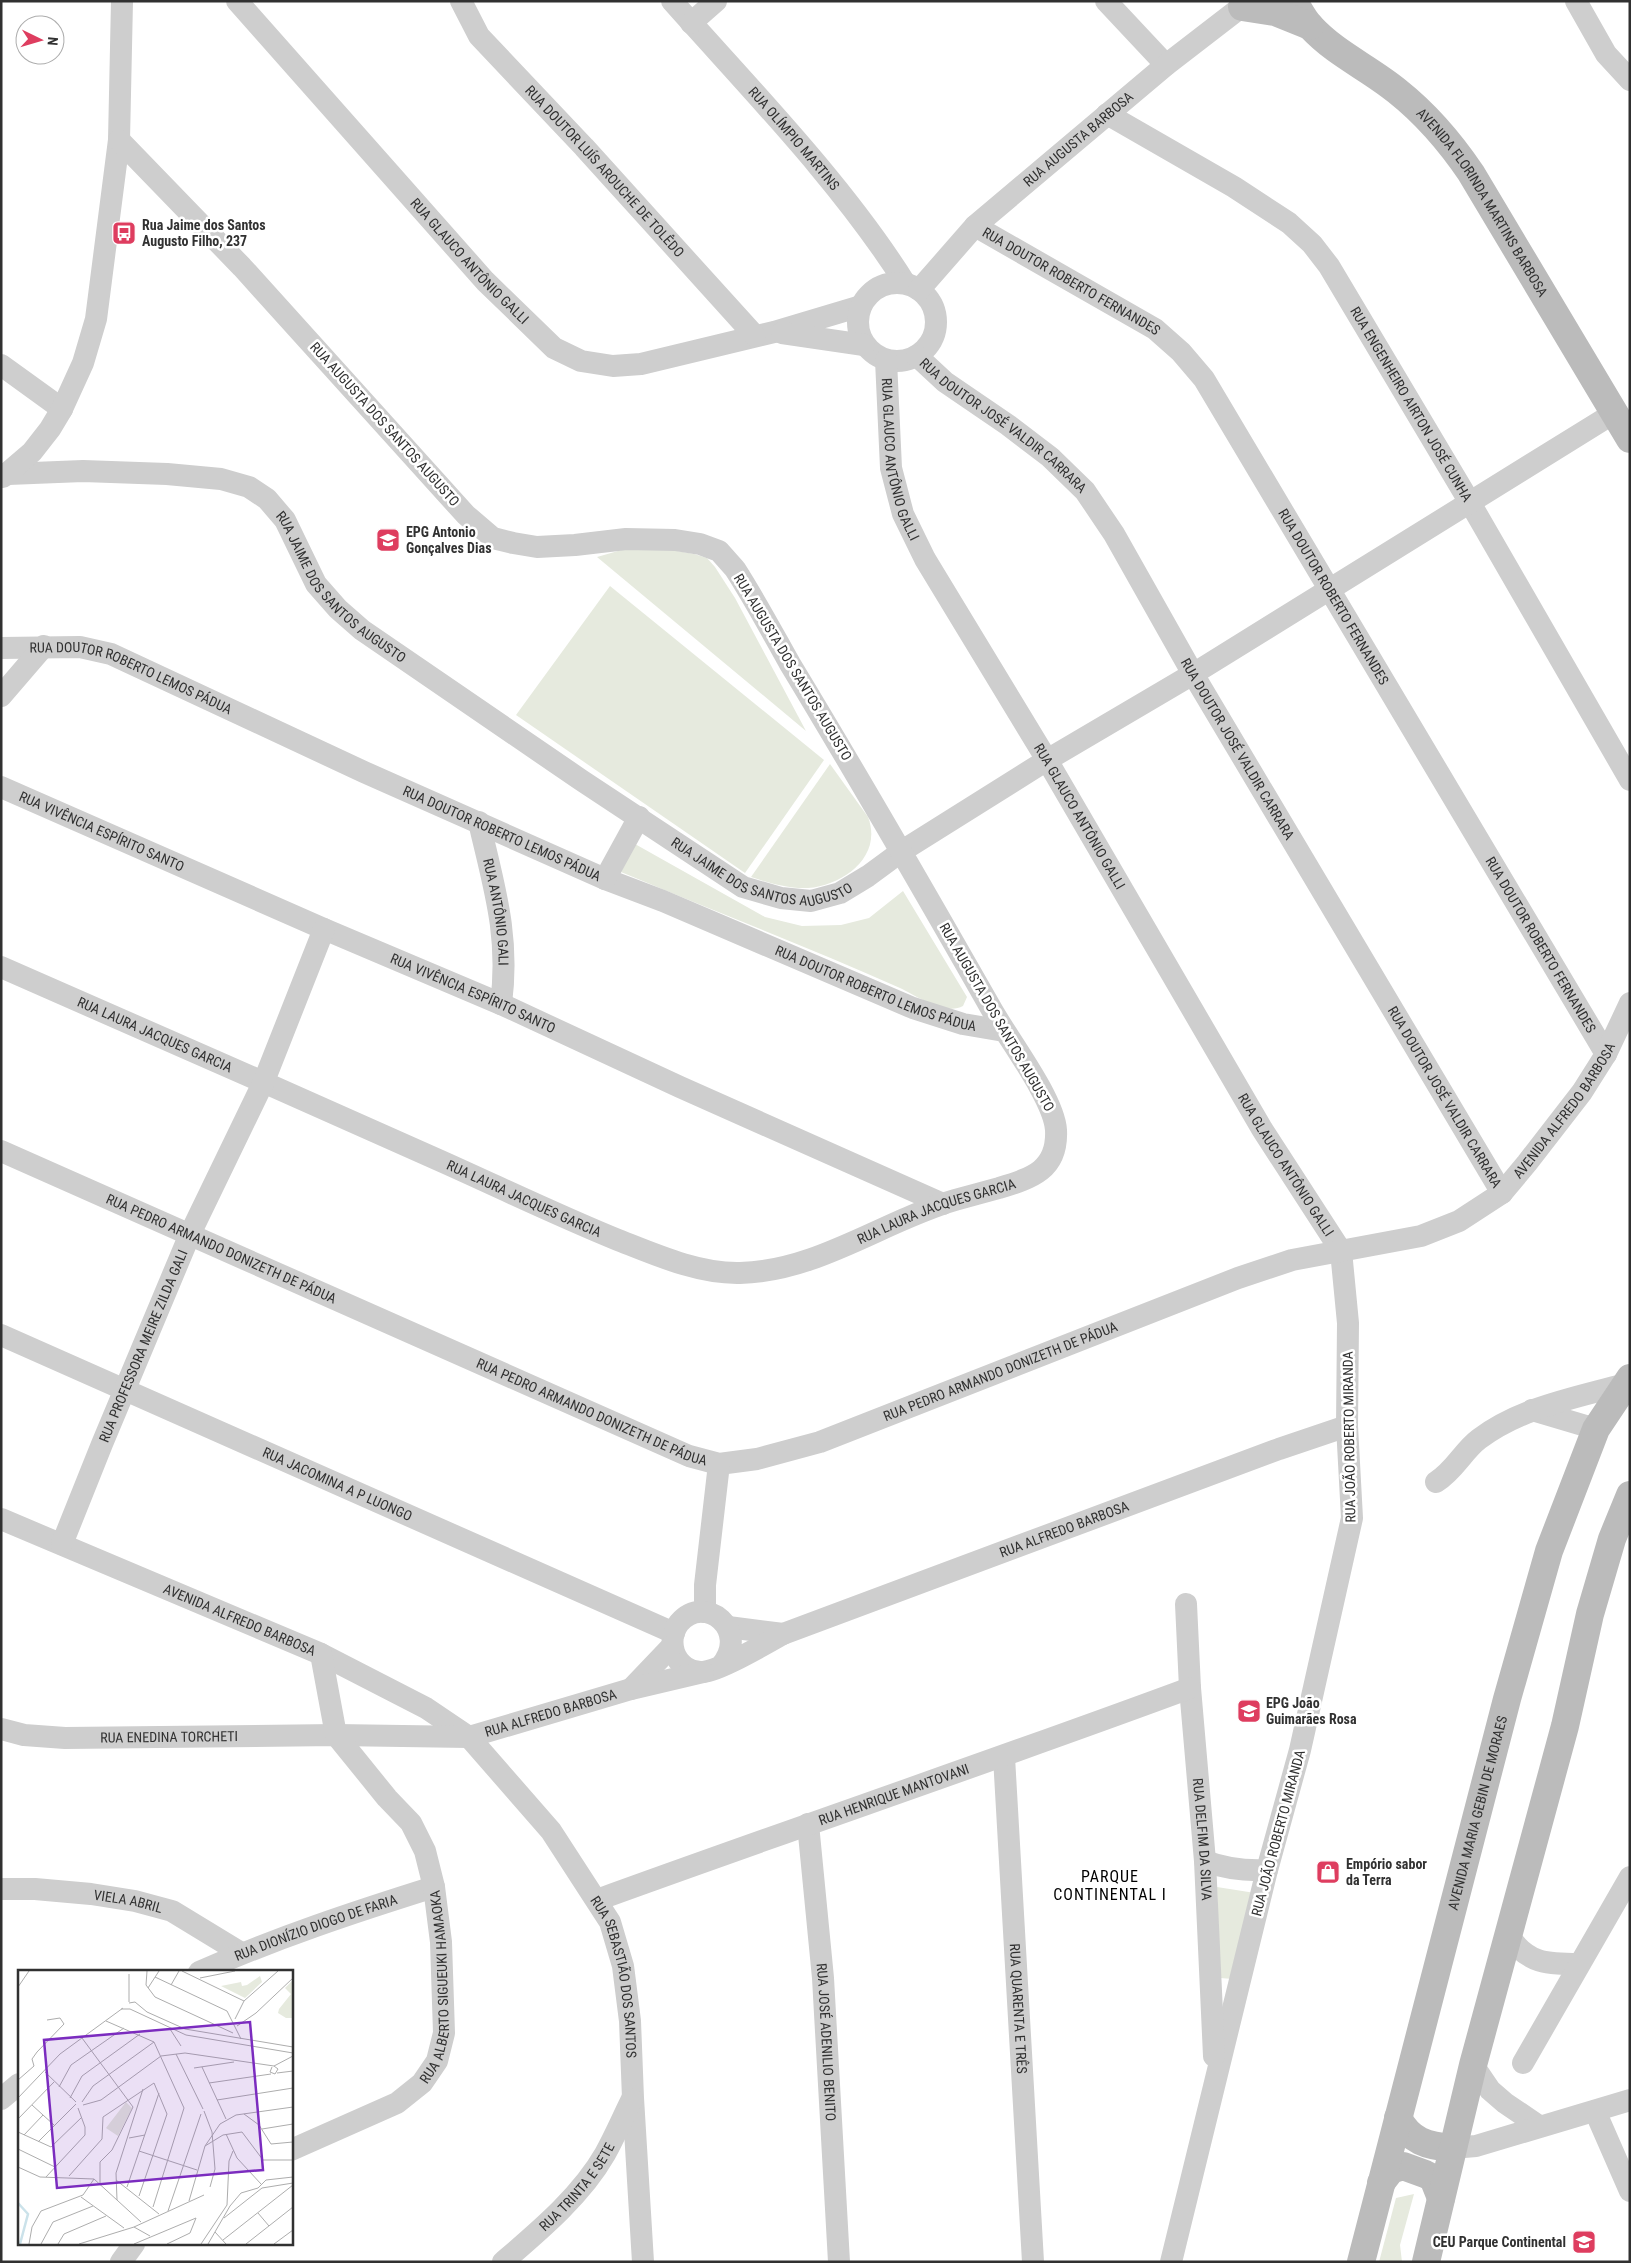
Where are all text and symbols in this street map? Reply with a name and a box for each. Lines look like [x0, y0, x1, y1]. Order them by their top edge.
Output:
north arrow [15, 15, 65, 65]
text: N [45, 36, 61, 46]
street label: RUA DOUTOR LUÍS AROUCHE DE TOLÊDO [522, 82, 688, 260]
street label: RUA OLÍMPIO MARTINS [745, 84, 843, 193]
street label: RUA AUGUSTA BARBOSA [1020, 88, 1136, 190]
street label: AVENIDA FLORINDA MARTINS BARBOSA [1414, 105, 1551, 299]
street label: RUA GLAUCO ANTÔNIO GALLI [407, 195, 532, 327]
place label: Rua Jaime dos Santos Augusto Filho, 237 [142, 217, 266, 249]
bus stop icon: Rua Jaime dos Santos Augusto Filho, 237 [111, 220, 137, 246]
street label: RUA DOUTOR ROBERTO FERNANDES [980, 224, 1164, 338]
street label: RUA ENGENHEIRO AIRTON JOSÉ CUNHA [1347, 304, 1476, 505]
street label: RUA AUGUSTA DOS SANTOS AUGUSTO [307, 339, 463, 509]
street label: RUA DOUTOR JOSÉ VALDIR CARRARA [917, 355, 1090, 496]
street label: RUA GLAUCO ANTÔNIO GALLI [879, 378, 923, 543]
street label: RUA DOUTOR ROBERTO FERNANDES [1275, 506, 1392, 688]
street label: RUA JAIME DOS SANTOS AUGUSTO [273, 508, 409, 666]
place label: EPG Antonio Gonçalves Dias [406, 524, 491, 556]
school or university icon: EPG Antonio Gonçalves Dias [375, 527, 401, 553]
street label: RUA AUGUSTA DOS SANTOS AUGUSTO [731, 571, 855, 763]
street label: RUA DOUTOR ROBERTO LEMOS PÁDUA [29, 639, 235, 717]
street label: RUA DOUTOR JOSÉ VALDIR CARRARA [1178, 655, 1298, 843]
street label: RUA GLAUCO ANTÔNIO GALLI [1031, 741, 1129, 892]
street label: RUA DOUTOR ROBERTO LEMOS PÁDUA [401, 782, 604, 884]
street label: RUA VIVÊNCIA ESPÍRITO SANTO [17, 788, 187, 875]
street label: RUA JAIME DOS SANTOS AUGUSTO [668, 834, 855, 910]
street label: RUA DOUTOR ROBERTO FERNANDES [1482, 854, 1599, 1036]
street label: RUA ANTÔNIO GALI [480, 857, 512, 966]
street label: RUA AUGUSTA DOS SANTOS AUGUSTO [936, 920, 1058, 1114]
street label: RUA DOUTOR ROBERTO LEMOS PÁDUA [773, 942, 977, 1034]
street label: RUA VIVÊNCIA ESPÍRITO SANTO [388, 950, 558, 1036]
street label: RUA LAURA JACQUES GARCIA [75, 994, 235, 1075]
street label: RUA DOUTOR JOSÉ VALDIR CARRARA [1385, 1003, 1505, 1191]
street label: AVENIDA ALFREDO BARBOSA [1510, 1040, 1618, 1182]
street label: RUA GLAUCO ANTÔNIO GALLI [1235, 1090, 1337, 1239]
street label: RUA LAURA JACQUES GARCIA [444, 1157, 604, 1240]
street label: RUA LAURA JACQUES GARCIA [855, 1175, 1018, 1247]
street label: RUA PEDRO ARMANDO DONIZETH DE PÁDUA [104, 1191, 339, 1307]
street label: RUA PROFESSORA MEIRE ZILDA GALI [96, 1247, 191, 1445]
street label: RUA PEDRO ARMANDO DONIZETH DE PÁDUA [881, 1318, 1120, 1424]
street label: RUA JOÃO ROBERTO MIRANDA [1339, 1351, 1358, 1523]
street label: RUA PEDRO ARMANDO DONIZETH DE PÁDUA [474, 1355, 709, 1468]
street label: RUA JACOMINA A P LUONGO [260, 1444, 415, 1524]
street label: RUA ALFREDO BARBOSA [997, 1498, 1131, 1561]
street label: AVENIDA ALFREDO BARBOSA [161, 1580, 318, 1659]
street label: RUA ALFREDO BARBOSA [483, 1686, 618, 1740]
place label: EPG João Guimarães Rosa [1266, 1695, 1357, 1727]
school or university icon: EPG João Guimarães Rosa [1236, 1698, 1262, 1724]
street label: AVENIDA MARIA GEBIN DE MORAES [1445, 1714, 1510, 1912]
street label: RUA ENEDINA TORCHETI [100, 1728, 238, 1746]
street label: RUA JOÃO ROBERTO MIRANDA [1247, 1748, 1308, 1918]
street label: RUA HENRIQUE MANTOVANI [816, 1760, 971, 1828]
street label: RUA DELFIM DA SILVA [1190, 1777, 1215, 1901]
place label: Empório sabor da Terra [1346, 1856, 1427, 1888]
shop icon: Empório sabor da Terra [1315, 1859, 1341, 1885]
district label: PARQUE CONTINENTAL I [1053, 1867, 1167, 1904]
street label: VIELA ABRIL [93, 1887, 165, 1916]
street label: RUA ALBERTO SIGUEUKI HAMAOKA [416, 1889, 452, 2086]
street label: RUA DIONÍZIO DIOGO DE FARIA [232, 1891, 399, 1964]
street label: RUA SEBASTIÃO DOS SANTOS [587, 1893, 639, 2058]
street label: RUA QUARENTA E TRÊS [1007, 1943, 1031, 2074]
street label: RUA JOSÉ ADENILIO BENITO [814, 1962, 839, 2122]
inset map [18, 1970, 292, 2246]
street label: RUA TRINTA E SETE [536, 2140, 618, 2234]
school or university icon: CEU Parque Continental [1571, 2229, 1597, 2255]
place label: CEU Parque Continental [1433, 2234, 1566, 2250]

